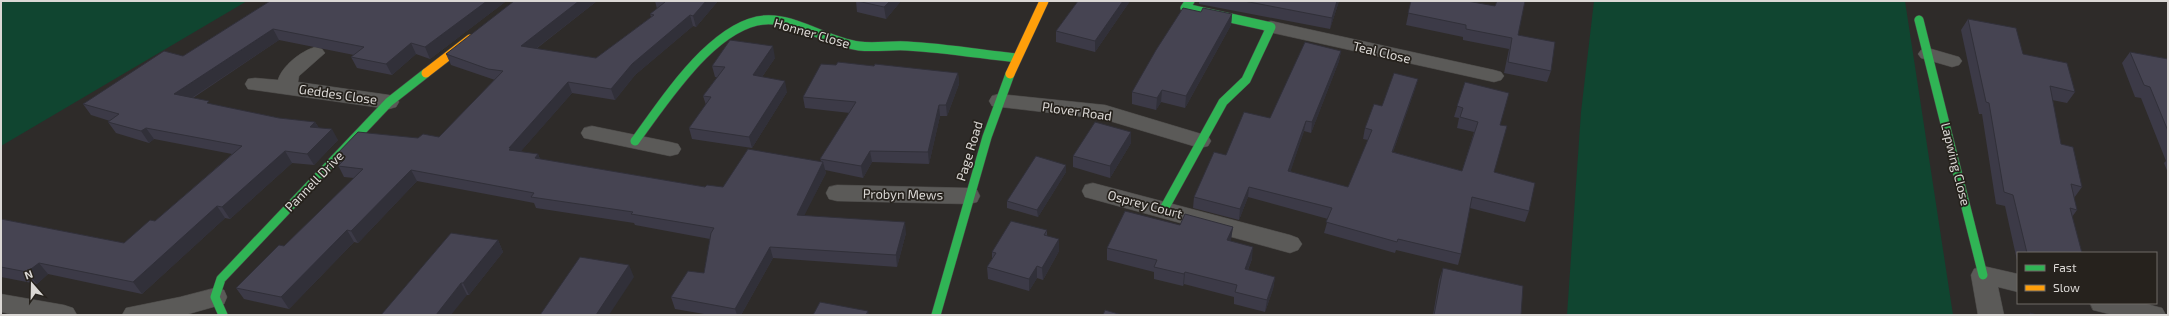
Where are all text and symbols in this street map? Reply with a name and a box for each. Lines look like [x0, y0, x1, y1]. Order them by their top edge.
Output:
street label: Honner Close [772, 15, 852, 51]
street label: Teal Close [1352, 38, 1413, 66]
street label: Geddes Close [298, 81, 378, 107]
street label: Plover Road [1041, 98, 1113, 124]
street label: Page Road [952, 119, 986, 183]
street label: Lapwing Close [1938, 121, 1974, 207]
street label: Pannell Drive [281, 147, 347, 215]
street label: Probyn Mews [863, 185, 943, 203]
street label: Osprey Court [1106, 186, 1184, 222]
legend [2017, 252, 2157, 304]
text: Fast [2053, 260, 2077, 274]
north arrow [12, 264, 52, 304]
text: N [22, 267, 34, 282]
text: Slow [2053, 280, 2080, 294]

